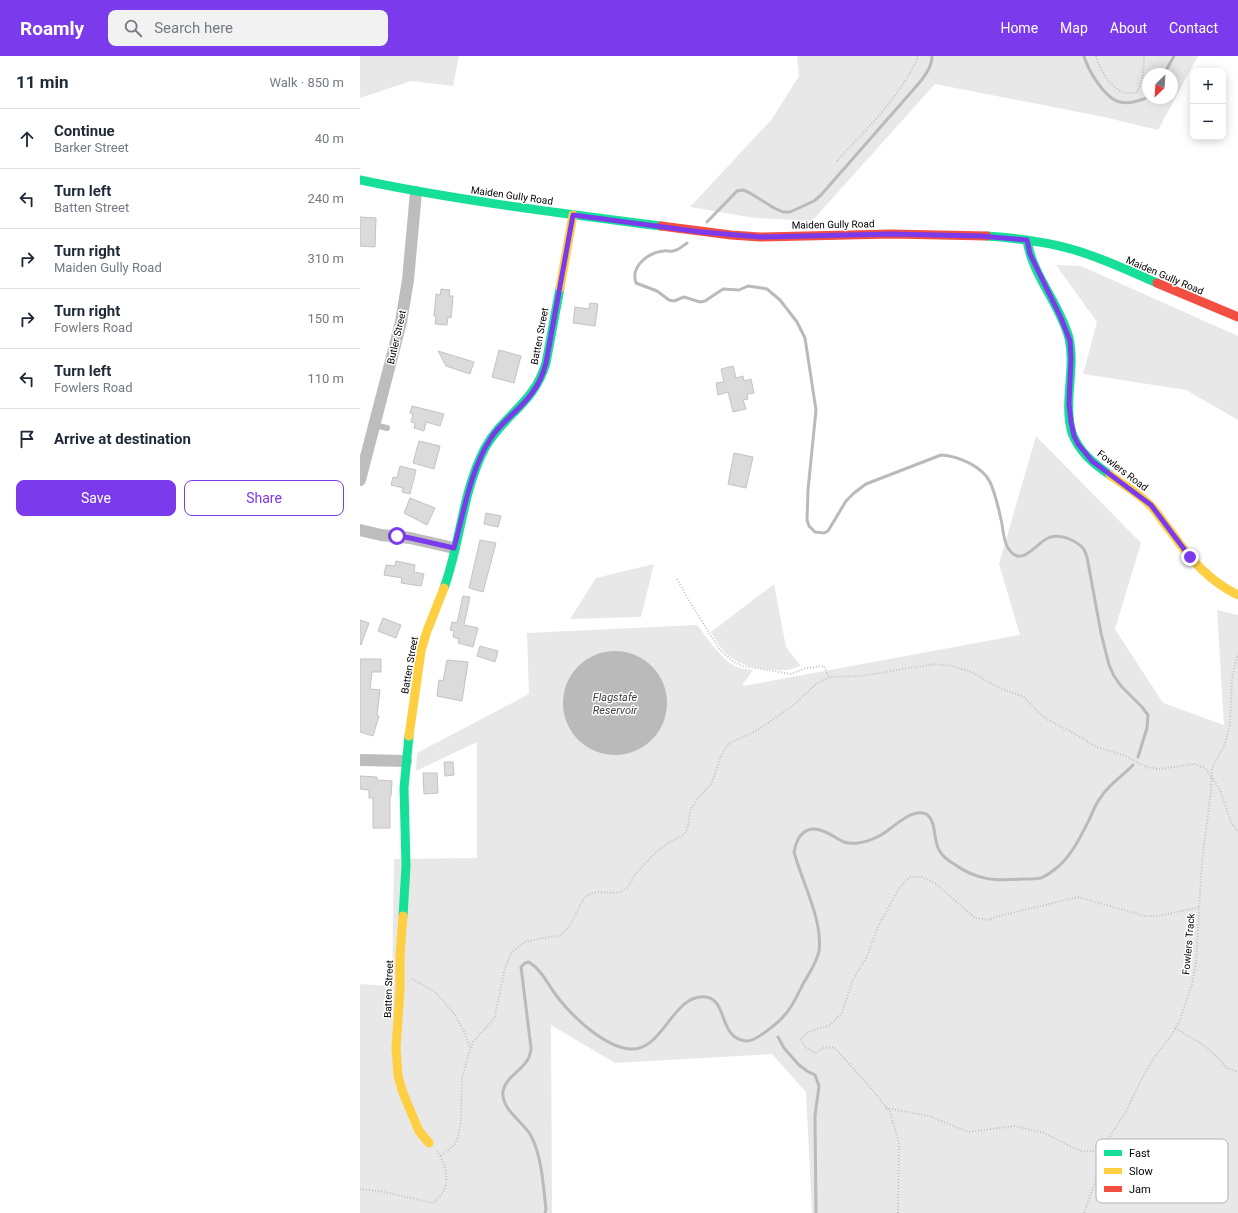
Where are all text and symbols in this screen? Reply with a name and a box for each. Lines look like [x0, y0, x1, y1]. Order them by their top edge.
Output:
search box [108, 10, 388, 46]
text: Roamly [20, 17, 84, 40]
icon: search [122, 17, 144, 39]
text: Search here [154, 19, 233, 37]
text: Home [1000, 20, 1038, 36]
text: Map [1060, 20, 1088, 36]
text: About [1110, 20, 1147, 36]
text: Contact [1169, 20, 1218, 36]
north arrow [1142, 68, 1178, 104]
map controls [1190, 68, 1226, 140]
button: + [1190, 68, 1226, 104]
text: 11 min [16, 72, 69, 92]
text: Walk · 850 m [269, 75, 344, 90]
button: − [1190, 104, 1226, 140]
text: Continue [54, 122, 115, 140]
icon: ahead [16, 128, 38, 150]
text: 40 m [315, 131, 344, 146]
text: Barker Street [54, 140, 129, 155]
text: Turn left [54, 182, 111, 200]
street label: Maiden Gully Road [470, 184, 554, 207]
icon: left [16, 188, 38, 210]
text: 240 m [307, 191, 344, 206]
text: Batten Street [54, 200, 129, 215]
street label: Maiden Gully Road [791, 218, 875, 231]
text: Turn right [54, 242, 120, 260]
icon: right [16, 248, 38, 270]
text: 310 m [307, 251, 344, 266]
street label: Maiden Gully Road [1125, 254, 1205, 297]
text: Maiden Gully Road [54, 260, 162, 275]
text: Turn right [54, 302, 120, 320]
street label: Batten Street [529, 307, 550, 366]
icon: right [16, 308, 38, 330]
street label: Butler Street [385, 309, 408, 365]
text: 150 m [307, 311, 344, 326]
text: Fowlers Road [54, 320, 132, 335]
text: Turn left [54, 362, 111, 380]
icon: left [16, 368, 38, 390]
text: 110 m [307, 371, 344, 386]
text: Fowlers Road [54, 380, 132, 395]
icon: arrive [16, 428, 38, 450]
text: Arrive at destination [54, 430, 191, 448]
street label: Fowlers Road [1095, 448, 1150, 493]
button: Save [16, 480, 176, 516]
button: Share [184, 480, 344, 516]
route start [388, 527, 406, 545]
route end [1181, 548, 1199, 566]
street label: Batten Street [399, 636, 420, 695]
water label: Flagstafe Reservoir [593, 691, 638, 717]
street label: Fowlers Track [1180, 912, 1197, 975]
street label: Batten Street [382, 960, 395, 1018]
legend [1096, 1139, 1228, 1203]
text: Fast [1129, 1147, 1151, 1160]
text: Slow [1129, 1165, 1153, 1178]
text: Jam [1129, 1183, 1151, 1196]

